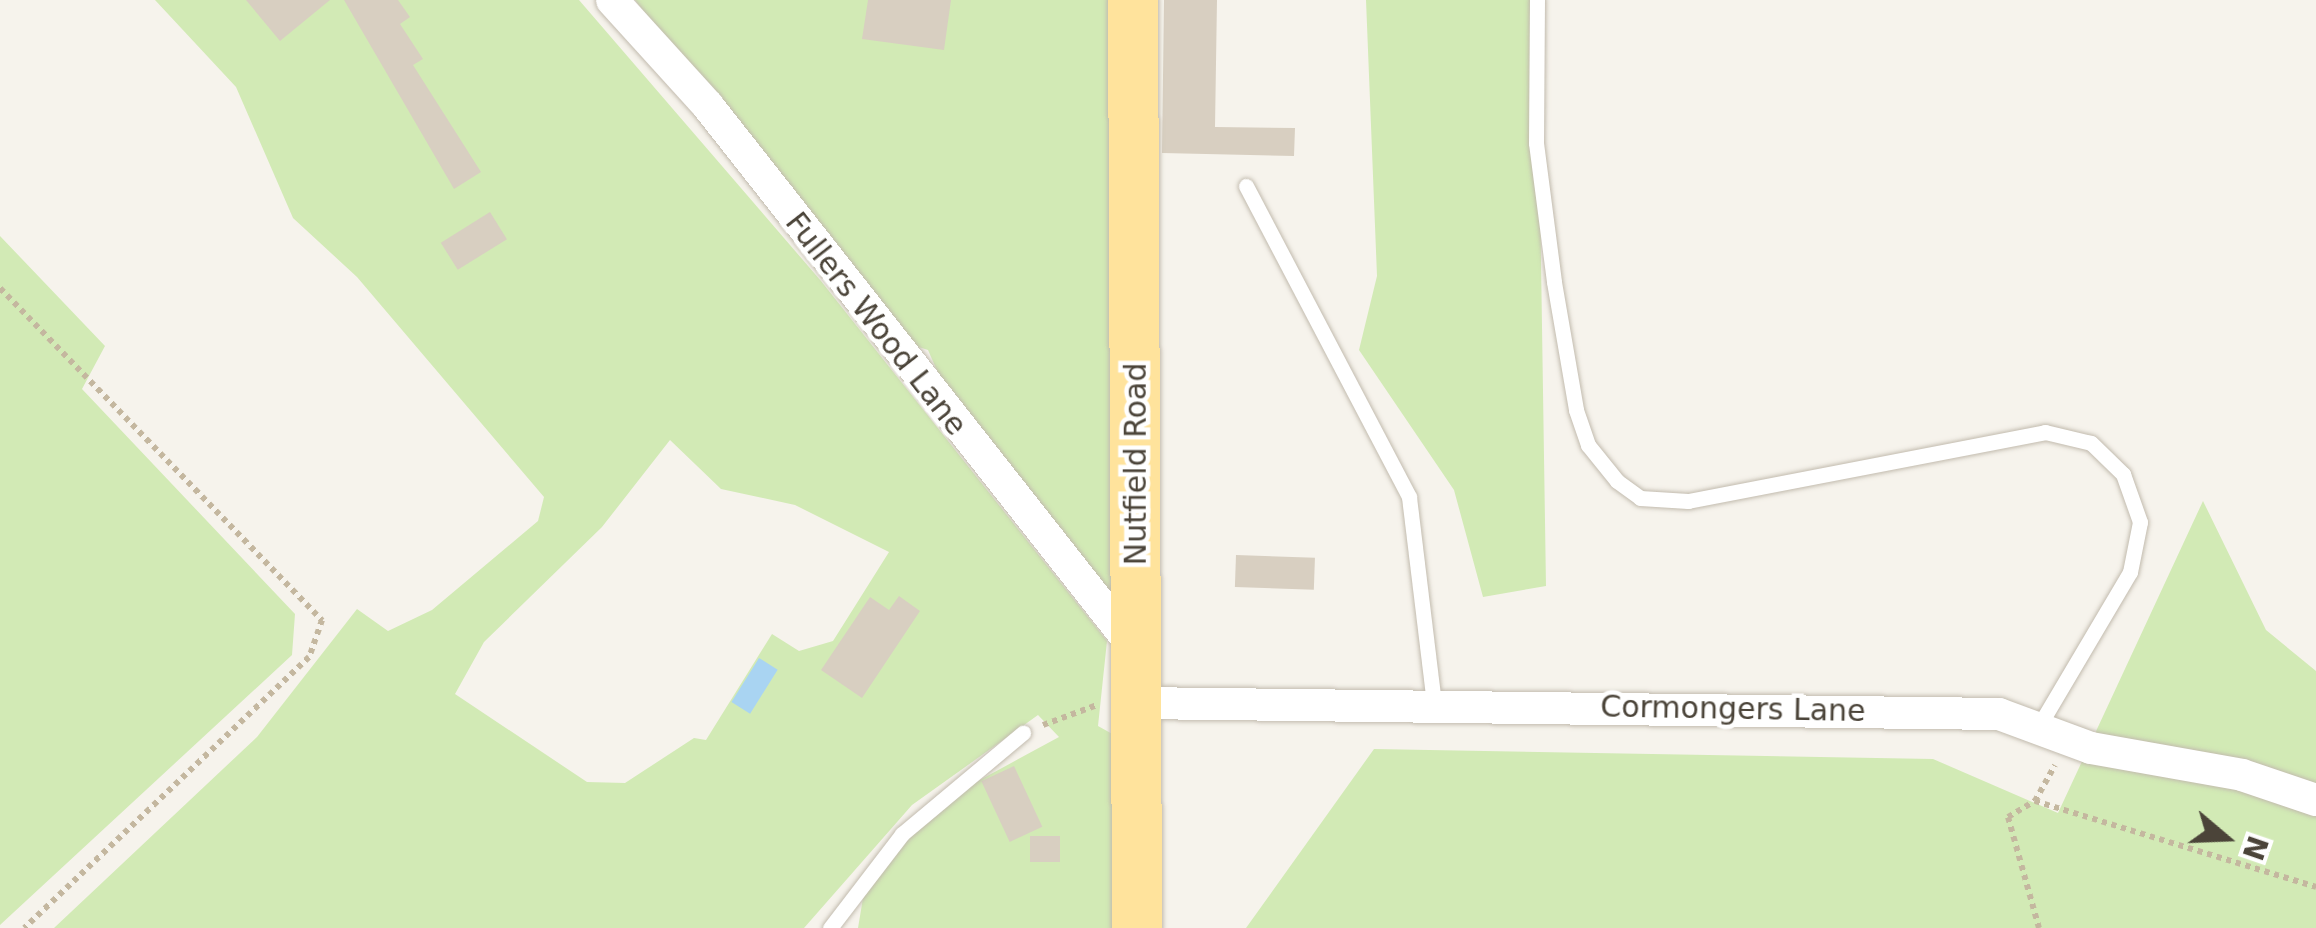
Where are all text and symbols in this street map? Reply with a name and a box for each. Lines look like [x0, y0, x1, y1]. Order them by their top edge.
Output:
street label: Fullers Wood Lane [778, 205, 974, 443]
street label: Nutfield Road [1118, 363, 1154, 565]
street label: Cormongers Lane [1600, 689, 1866, 729]
north arrow [2176, 788, 2276, 888]
text: N [2235, 831, 2274, 864]

